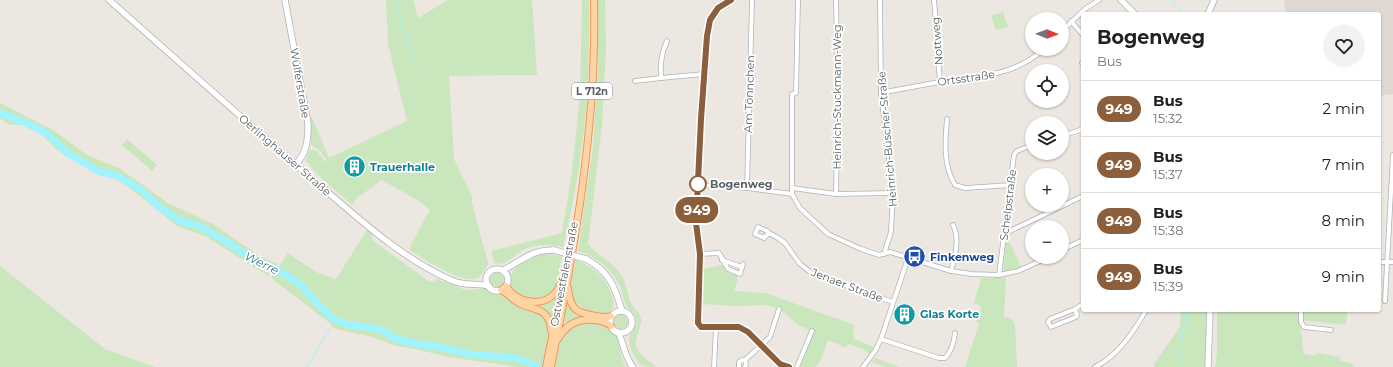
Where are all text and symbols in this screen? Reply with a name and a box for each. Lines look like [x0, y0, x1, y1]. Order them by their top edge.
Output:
north arrow [1025, 12, 1069, 56]
map controls [1025, 12, 1069, 264]
street label: Nottweg [928, 16, 946, 66]
street label: Heinrich-Stuckmann-Weg [830, 25, 844, 169]
button: heart [1323, 25, 1365, 67]
text: Bogenweg [1097, 26, 1205, 49]
street label: Wülferstraße [287, 47, 313, 120]
text: Bus [1097, 53, 1122, 69]
street label: Am Tönnchen [741, 55, 757, 133]
button: locate [1025, 64, 1069, 108]
street label: Ortsstraße [936, 67, 996, 89]
street label: Heinrich-Büscher-Straße [874, 70, 900, 207]
road number: L 712n [572, 83, 612, 99]
text: Bus [1153, 91, 1183, 110]
text: 2 min [1322, 99, 1365, 118]
text: 949 [1105, 100, 1133, 118]
text: 15:32 [1153, 110, 1182, 126]
street label: Oerlinghauser Straße [236, 111, 334, 199]
button: layers [1025, 116, 1069, 160]
text: Bus [1153, 147, 1183, 166]
building icon: Trauerhalle [342, 154, 368, 180]
text: 7 min [1322, 155, 1365, 174]
text: 949 [1105, 156, 1133, 174]
place label: Trauerhalle [370, 160, 435, 174]
text: 15:37 [1153, 166, 1183, 182]
street label: Schelpstraße [997, 168, 1019, 241]
button: + [1025, 168, 1069, 212]
marker: Bogenweg [689, 175, 707, 193]
place label: Bogenweg [710, 177, 773, 191]
line badge: 949 [674, 197, 720, 223]
text: 949 [683, 201, 711, 219]
text: Bus [1153, 203, 1183, 222]
text: 8 min [1321, 211, 1365, 230]
text: 949 [1105, 212, 1133, 230]
street label: Ostwestfalenstraße [547, 220, 581, 328]
button: − [1025, 220, 1069, 264]
text: 15:38 [1153, 222, 1183, 238]
bus stop icon: Finkenweg [902, 244, 928, 270]
water label: Werre [242, 248, 282, 278]
place label: Finkenweg [930, 250, 994, 264]
text: Bus [1153, 259, 1183, 278]
street label: Jenaer Straße [808, 265, 885, 305]
text: 9 min [1322, 267, 1365, 286]
text: 949 [1105, 268, 1133, 286]
text: 15:39 [1153, 278, 1183, 294]
building icon: Glas Korte [891, 301, 917, 327]
place label: Glas Korte [920, 307, 979, 321]

